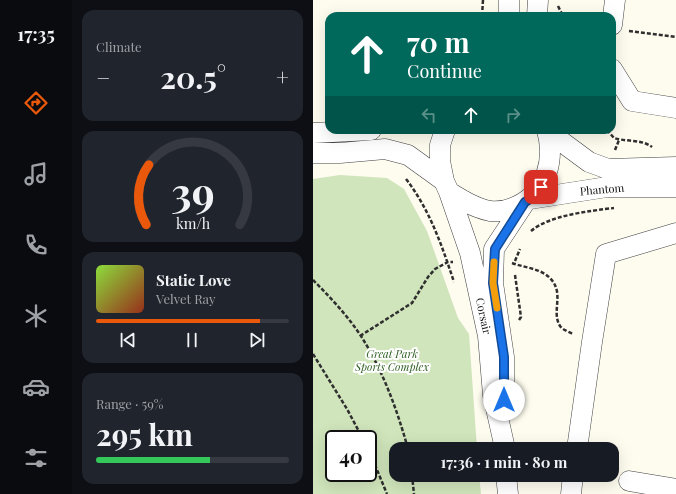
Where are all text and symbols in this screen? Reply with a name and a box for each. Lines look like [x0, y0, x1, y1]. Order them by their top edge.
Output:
text: 17:35 [17, 22, 55, 46]
text: 70 m [407, 23, 470, 60]
icon: ahead [341, 28, 393, 80]
text: Climate [96, 38, 142, 55]
text: 20.5° [160, 57, 226, 97]
text: Continue [407, 59, 482, 83]
text: − [96, 62, 110, 92]
text: + [276, 62, 289, 92]
icon: directions [22, 89, 50, 117]
icon: left [418, 104, 440, 126]
icon: ahead [460, 104, 482, 126]
icon: right [502, 104, 524, 126]
icon: music [22, 160, 50, 188]
text: 39 [171, 162, 214, 217]
pin [524, 170, 558, 204]
icon: arrive [530, 176, 552, 198]
street label: Phantom [579, 180, 625, 198]
text: km/h [175, 213, 210, 232]
icon: phone [22, 231, 50, 259]
text: Static Love [156, 270, 231, 290]
text: Velvet Ray [156, 290, 216, 307]
street label: Corsair [473, 296, 495, 336]
icon: climate [22, 302, 50, 330]
icon: previous [117, 329, 139, 351]
icon: pause [181, 329, 203, 351]
icon: next [246, 329, 268, 351]
park label: Great Park Sports Complex [354, 346, 429, 374]
icon: car [22, 373, 50, 401]
position arrow [483, 379, 525, 421]
text: Range · 59% [96, 395, 163, 412]
text: 295 km [96, 414, 193, 454]
speed limit sign: 40 [325, 430, 377, 482]
icon: filters [22, 444, 50, 472]
text: 17:36 · 1 min · 80 m [441, 452, 567, 472]

